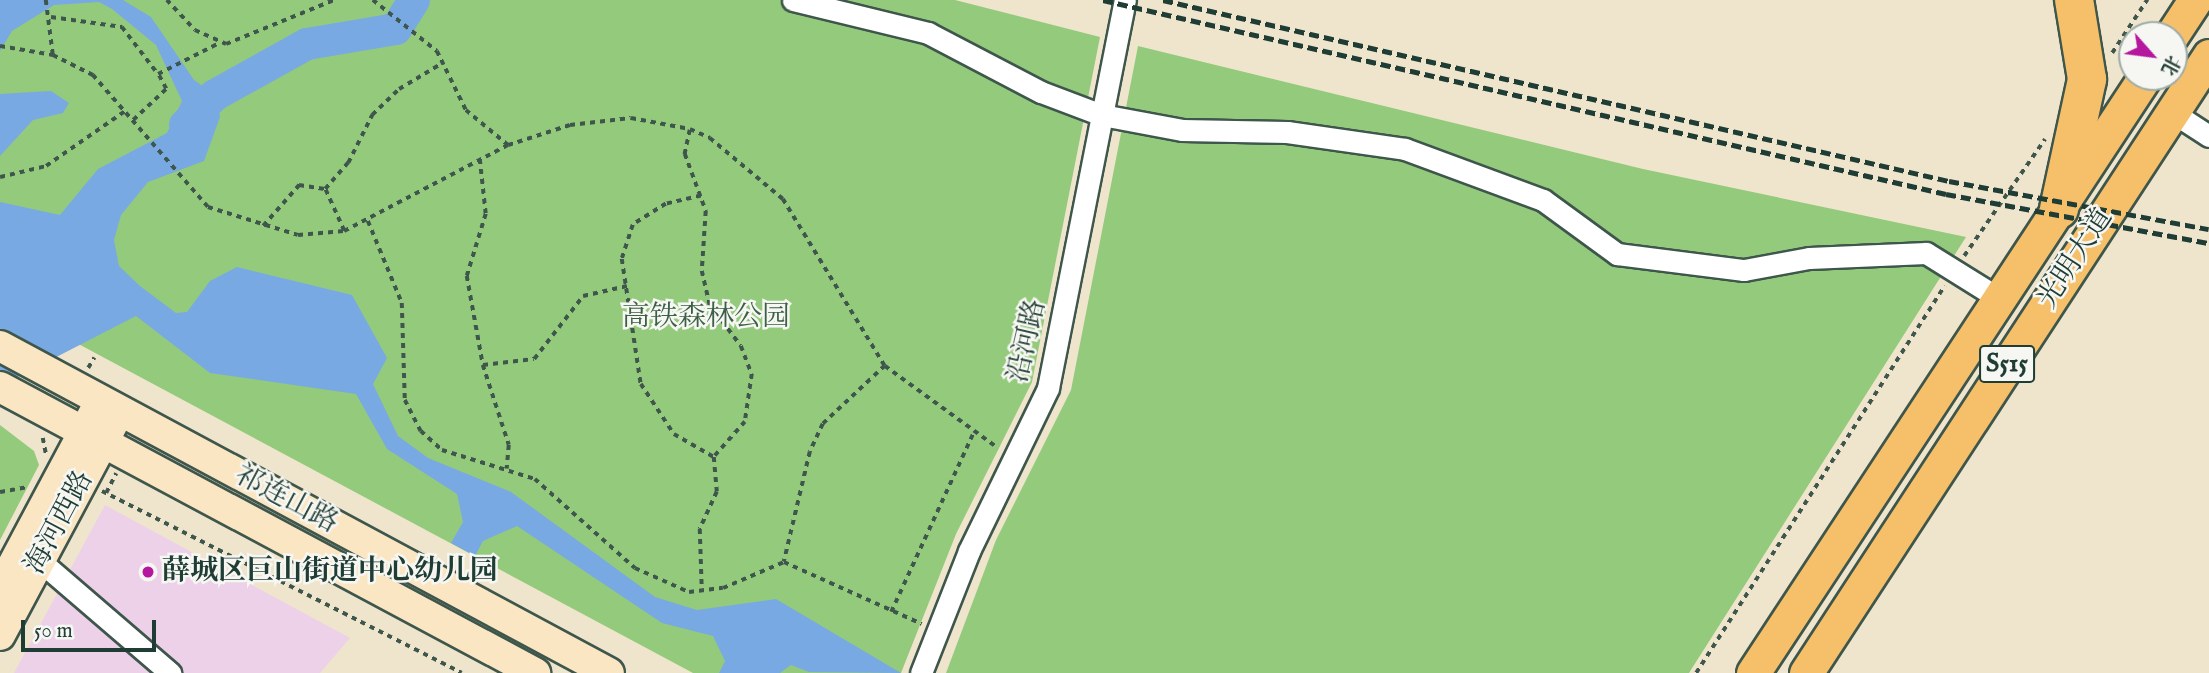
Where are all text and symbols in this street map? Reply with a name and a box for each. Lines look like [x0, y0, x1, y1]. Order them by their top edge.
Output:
north arrow [2118, 21, 2188, 91]
text: 北 [2155, 51, 2185, 79]
street label: 光明大道 [2031, 203, 2121, 315]
street label: 沿河路 [1002, 296, 1054, 386]
park label: 高铁森林公园 [622, 301, 790, 335]
road number: S515 [1979, 342, 2035, 386]
street label: 祁连山路 [229, 459, 343, 541]
street label: 海河西路 [19, 466, 101, 580]
place label: 薛城区巨山街道中心幼儿园 [162, 555, 498, 589]
marker: 薛城区巨山街道中心幼儿园 [140, 564, 156, 580]
scale bar [24, 606, 159, 650]
text: 50 m [34, 618, 73, 645]

